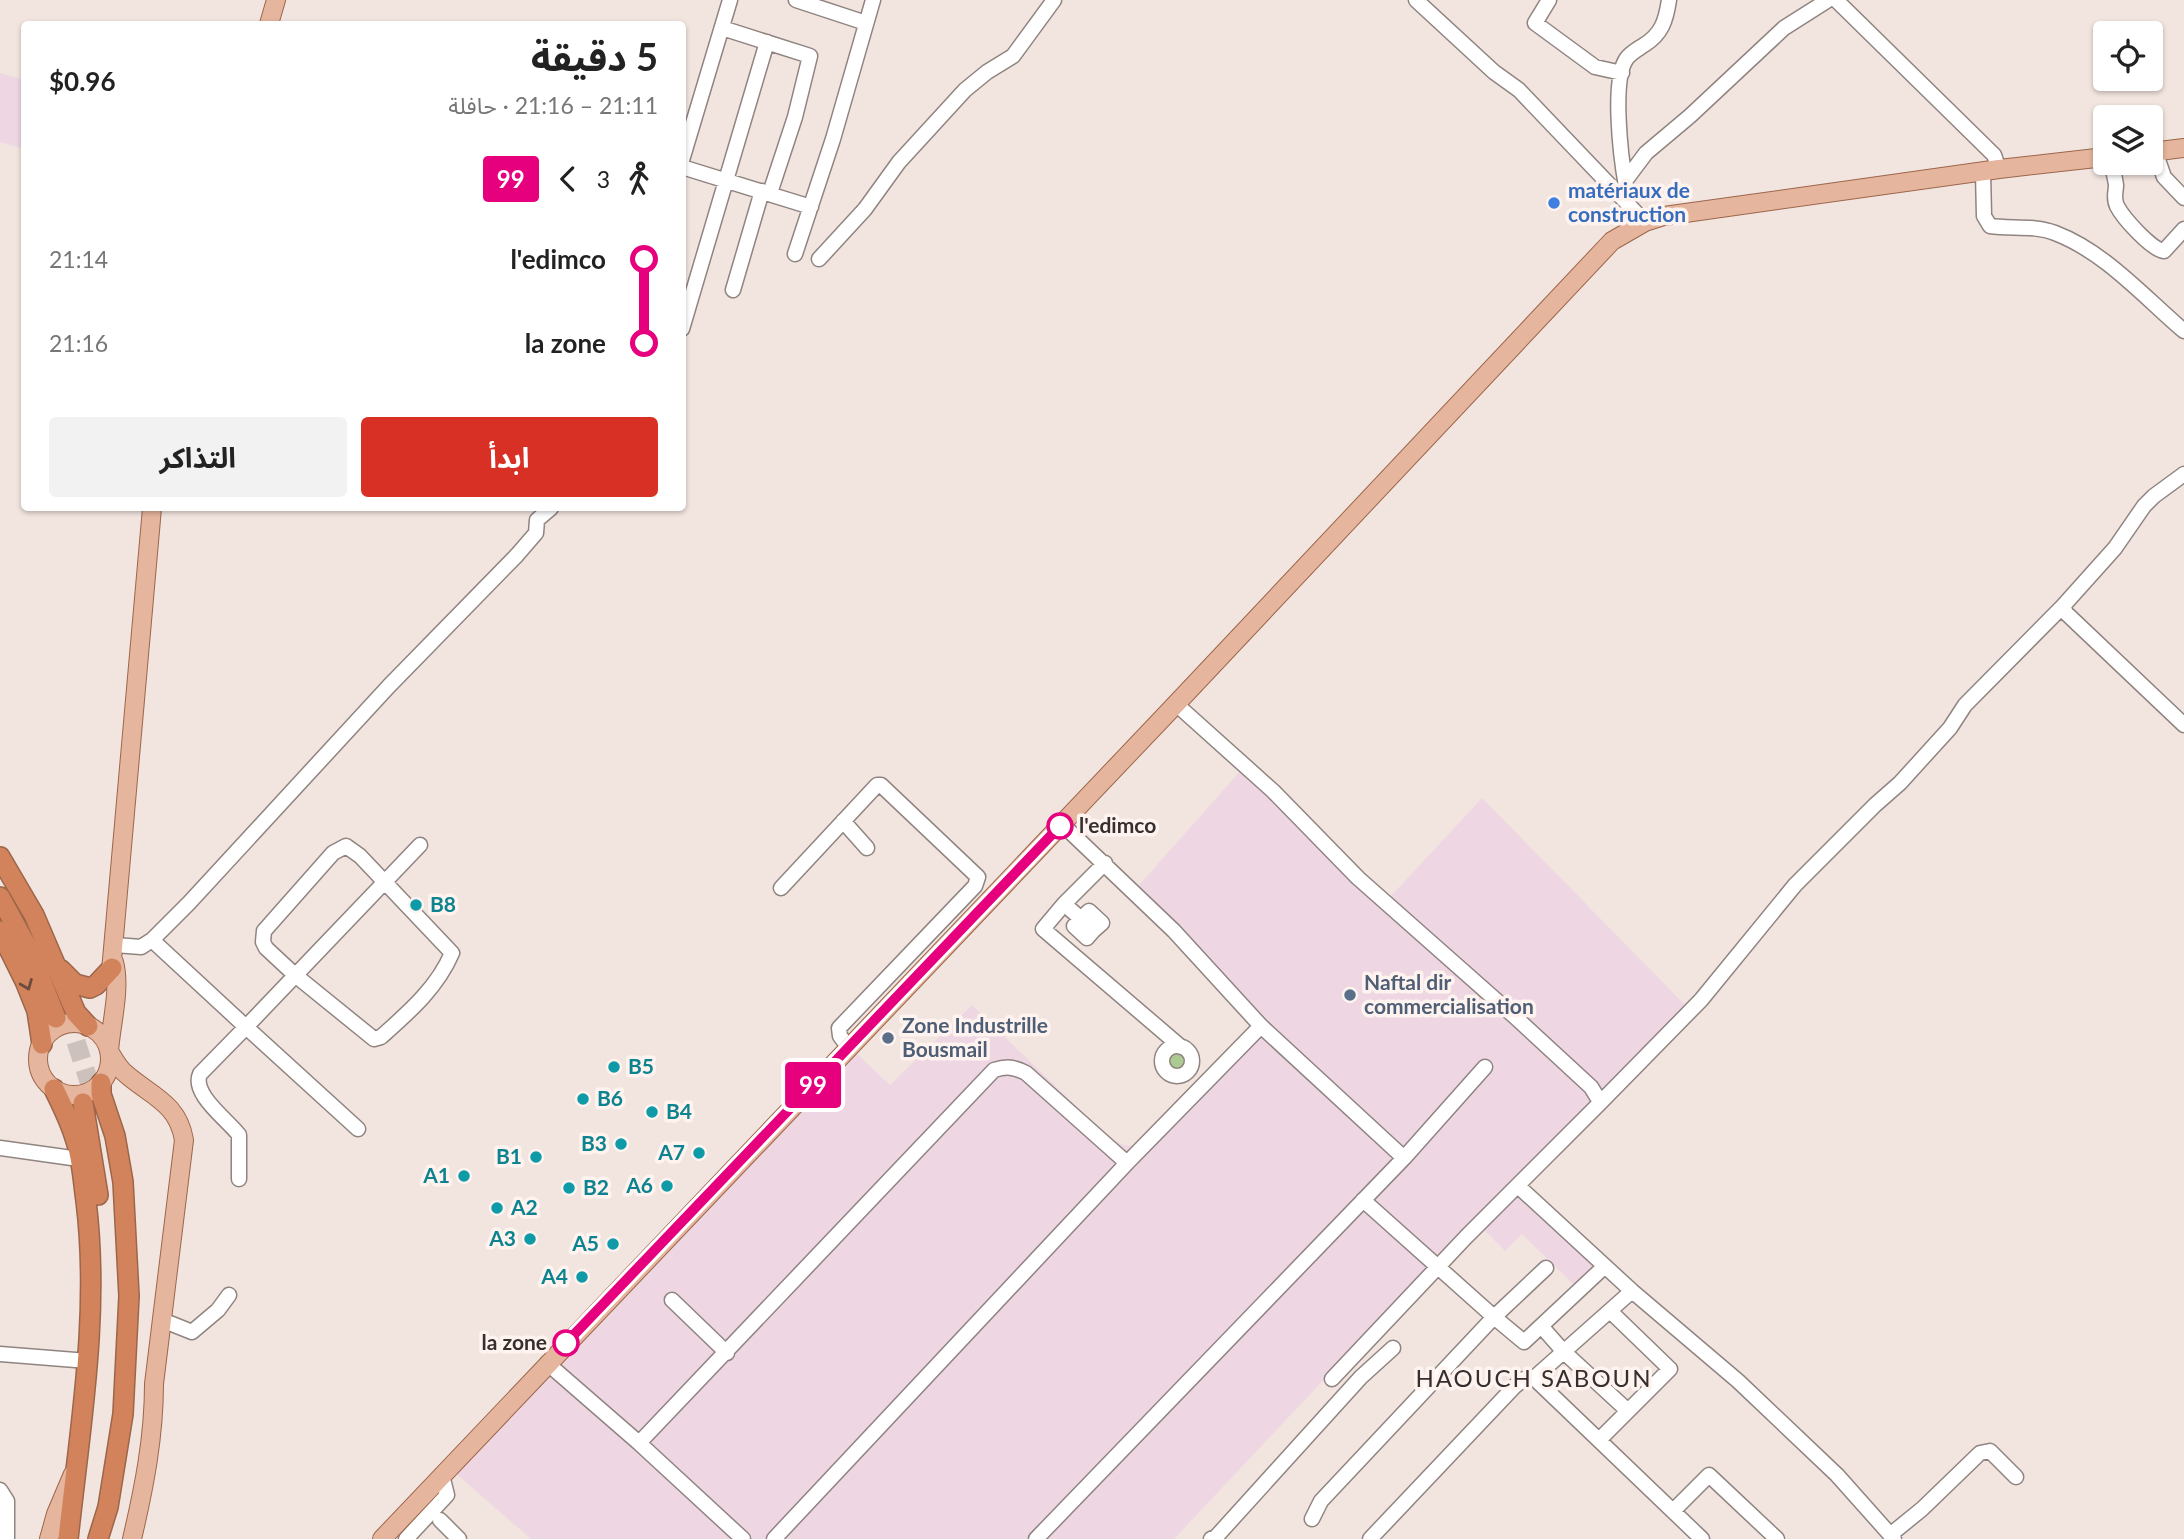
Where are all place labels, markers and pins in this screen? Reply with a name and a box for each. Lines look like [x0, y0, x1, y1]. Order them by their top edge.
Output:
place label: matériaux de construction [1568, 177, 1690, 226]
marker: matériaux de construction [1546, 195, 1562, 211]
place label: l'edimco [1079, 812, 1156, 837]
marker: l'edimco [1047, 813, 1073, 839]
place label: B8 [430, 891, 456, 916]
marker: B8 [408, 897, 424, 913]
place label: Naftal dir commercialisation [1364, 969, 1534, 1018]
marker: Naftal dir commercialisation [1342, 987, 1358, 1003]
place label: Zone Industrille Bousmail [902, 1012, 1048, 1061]
marker: Zone Industrille Bousmail [880, 1030, 896, 1046]
place label: B5 [628, 1053, 654, 1078]
marker: B5 [606, 1059, 622, 1075]
place label: B6 [597, 1085, 623, 1110]
marker: B6 [575, 1091, 591, 1107]
place label: B4 [666, 1098, 692, 1123]
marker: B4 [644, 1104, 660, 1120]
place label: B3 [581, 1130, 607, 1155]
marker: B3 [613, 1136, 629, 1152]
place label: A7 [657, 1139, 685, 1164]
place label: B1 [496, 1143, 522, 1168]
marker: A7 [691, 1145, 707, 1161]
marker: B1 [528, 1149, 544, 1165]
place label: A1 [422, 1162, 450, 1187]
marker: A1 [456, 1168, 472, 1184]
place label: A6 [625, 1172, 653, 1197]
place label: B2 [583, 1174, 609, 1199]
marker: A6 [659, 1178, 675, 1194]
marker: B2 [561, 1180, 577, 1196]
place label: A2 [510, 1194, 538, 1219]
marker: A2 [489, 1200, 505, 1216]
place label: A3 [488, 1225, 516, 1250]
place label: A5 [571, 1230, 599, 1255]
marker: A3 [522, 1231, 538, 1247]
marker: A5 [605, 1236, 621, 1252]
place label: A4 [540, 1263, 568, 1288]
marker: A4 [574, 1269, 590, 1285]
place label: la zone [481, 1329, 547, 1354]
marker: la zone [553, 1330, 579, 1356]

